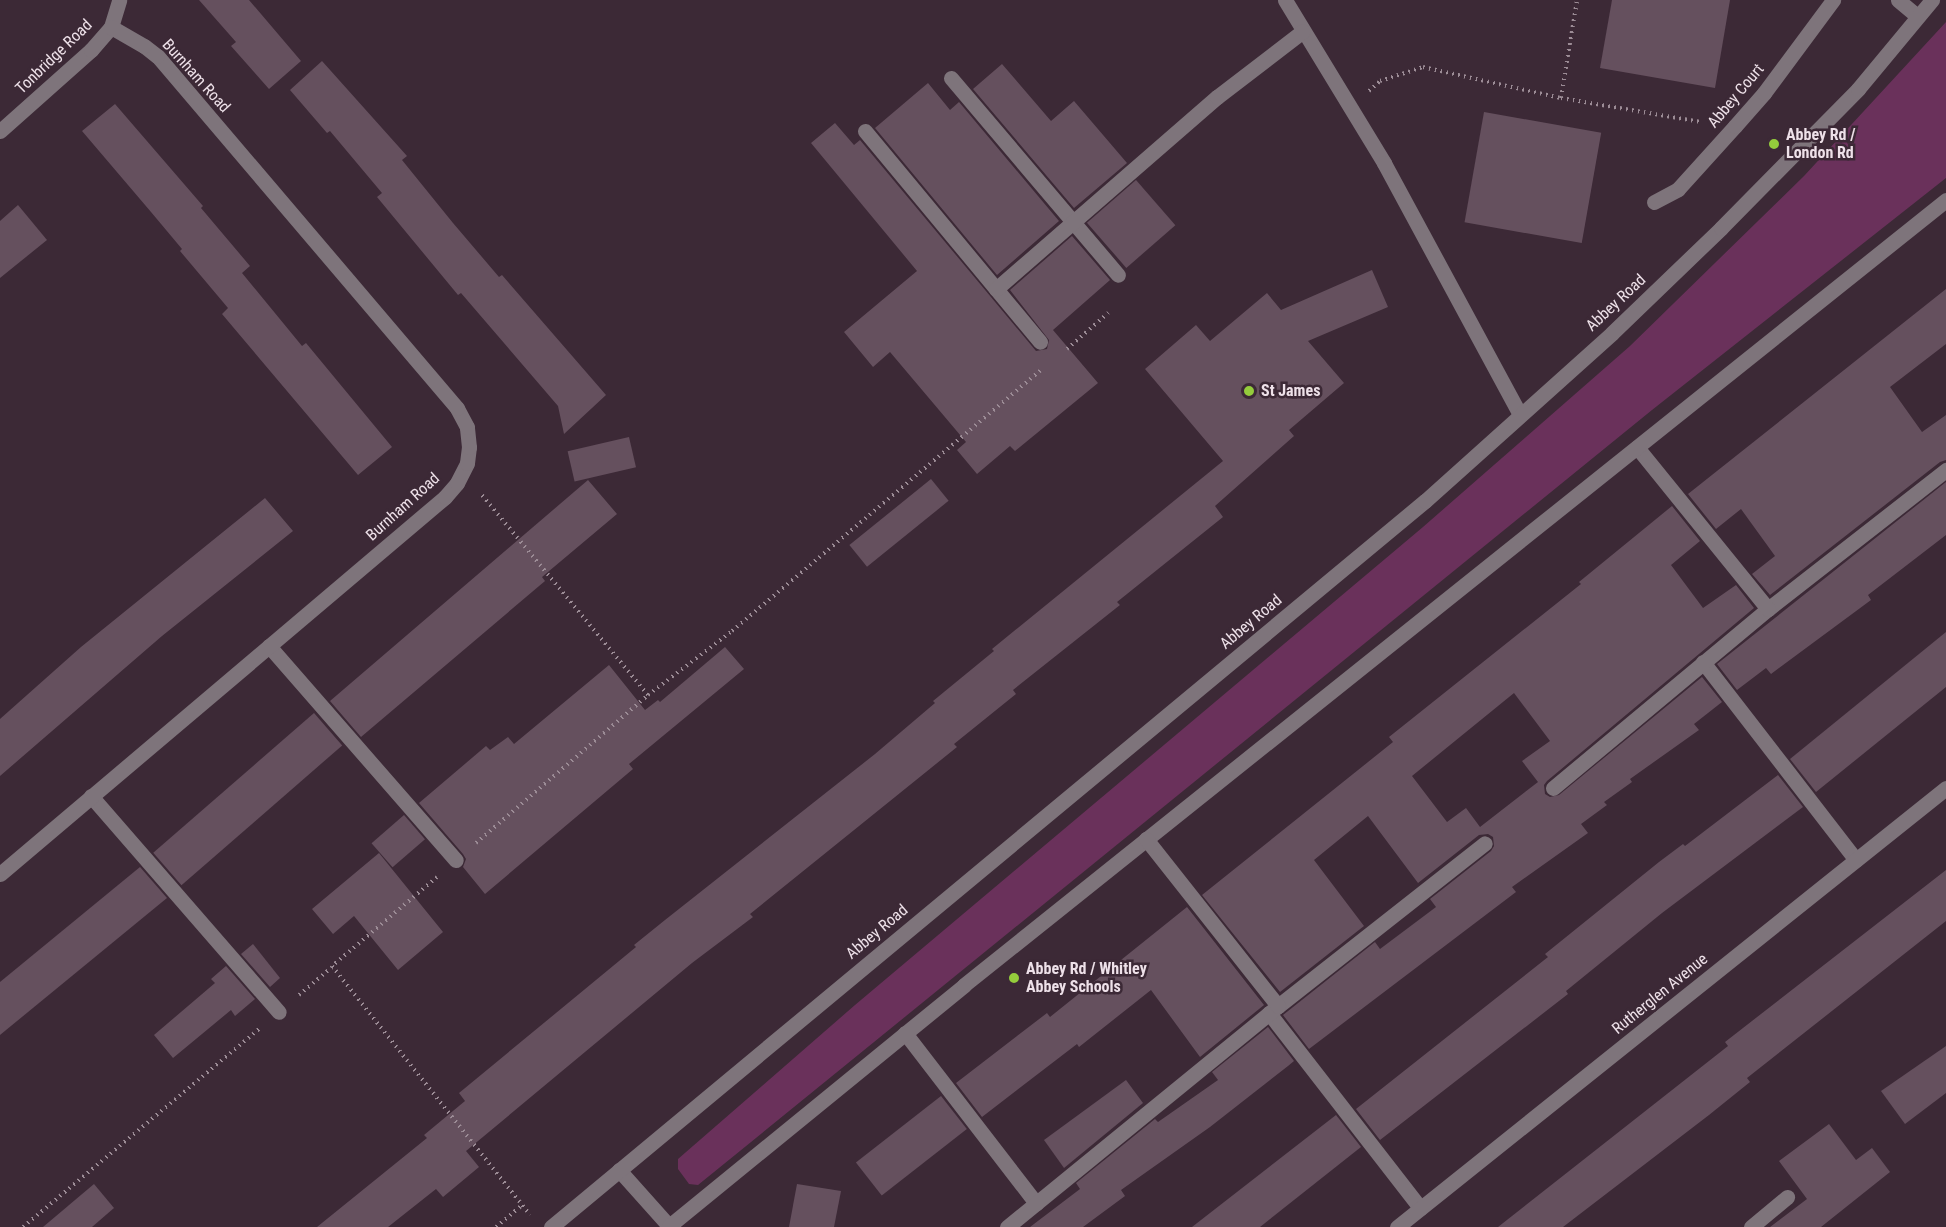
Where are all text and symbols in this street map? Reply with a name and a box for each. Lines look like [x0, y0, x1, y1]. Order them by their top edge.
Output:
street label: Tonbridge Road [12, 16, 96, 98]
street label: Burnham Road [158, 35, 234, 117]
street label: Abbey Court [1704, 60, 1768, 132]
place label: Abbey Rd / London Rd [1786, 125, 1856, 163]
marker: Abbey Rd / London Rd [1767, 137, 1781, 151]
street label: Abbey Road [1582, 270, 1650, 336]
place label: St James [1261, 381, 1320, 401]
marker: St James [1242, 384, 1256, 398]
street label: Burnham Road [362, 469, 444, 545]
street label: Abbey Road [1216, 591, 1286, 653]
street label: Abbey Road [842, 901, 912, 963]
street label: Rutherglen Avenue [1608, 950, 1712, 1038]
place label: Abbey Rd / Whitley Abbey Schools [1026, 959, 1147, 997]
marker: Abbey Rd / Whitley Abbey Schools [1007, 971, 1021, 985]

